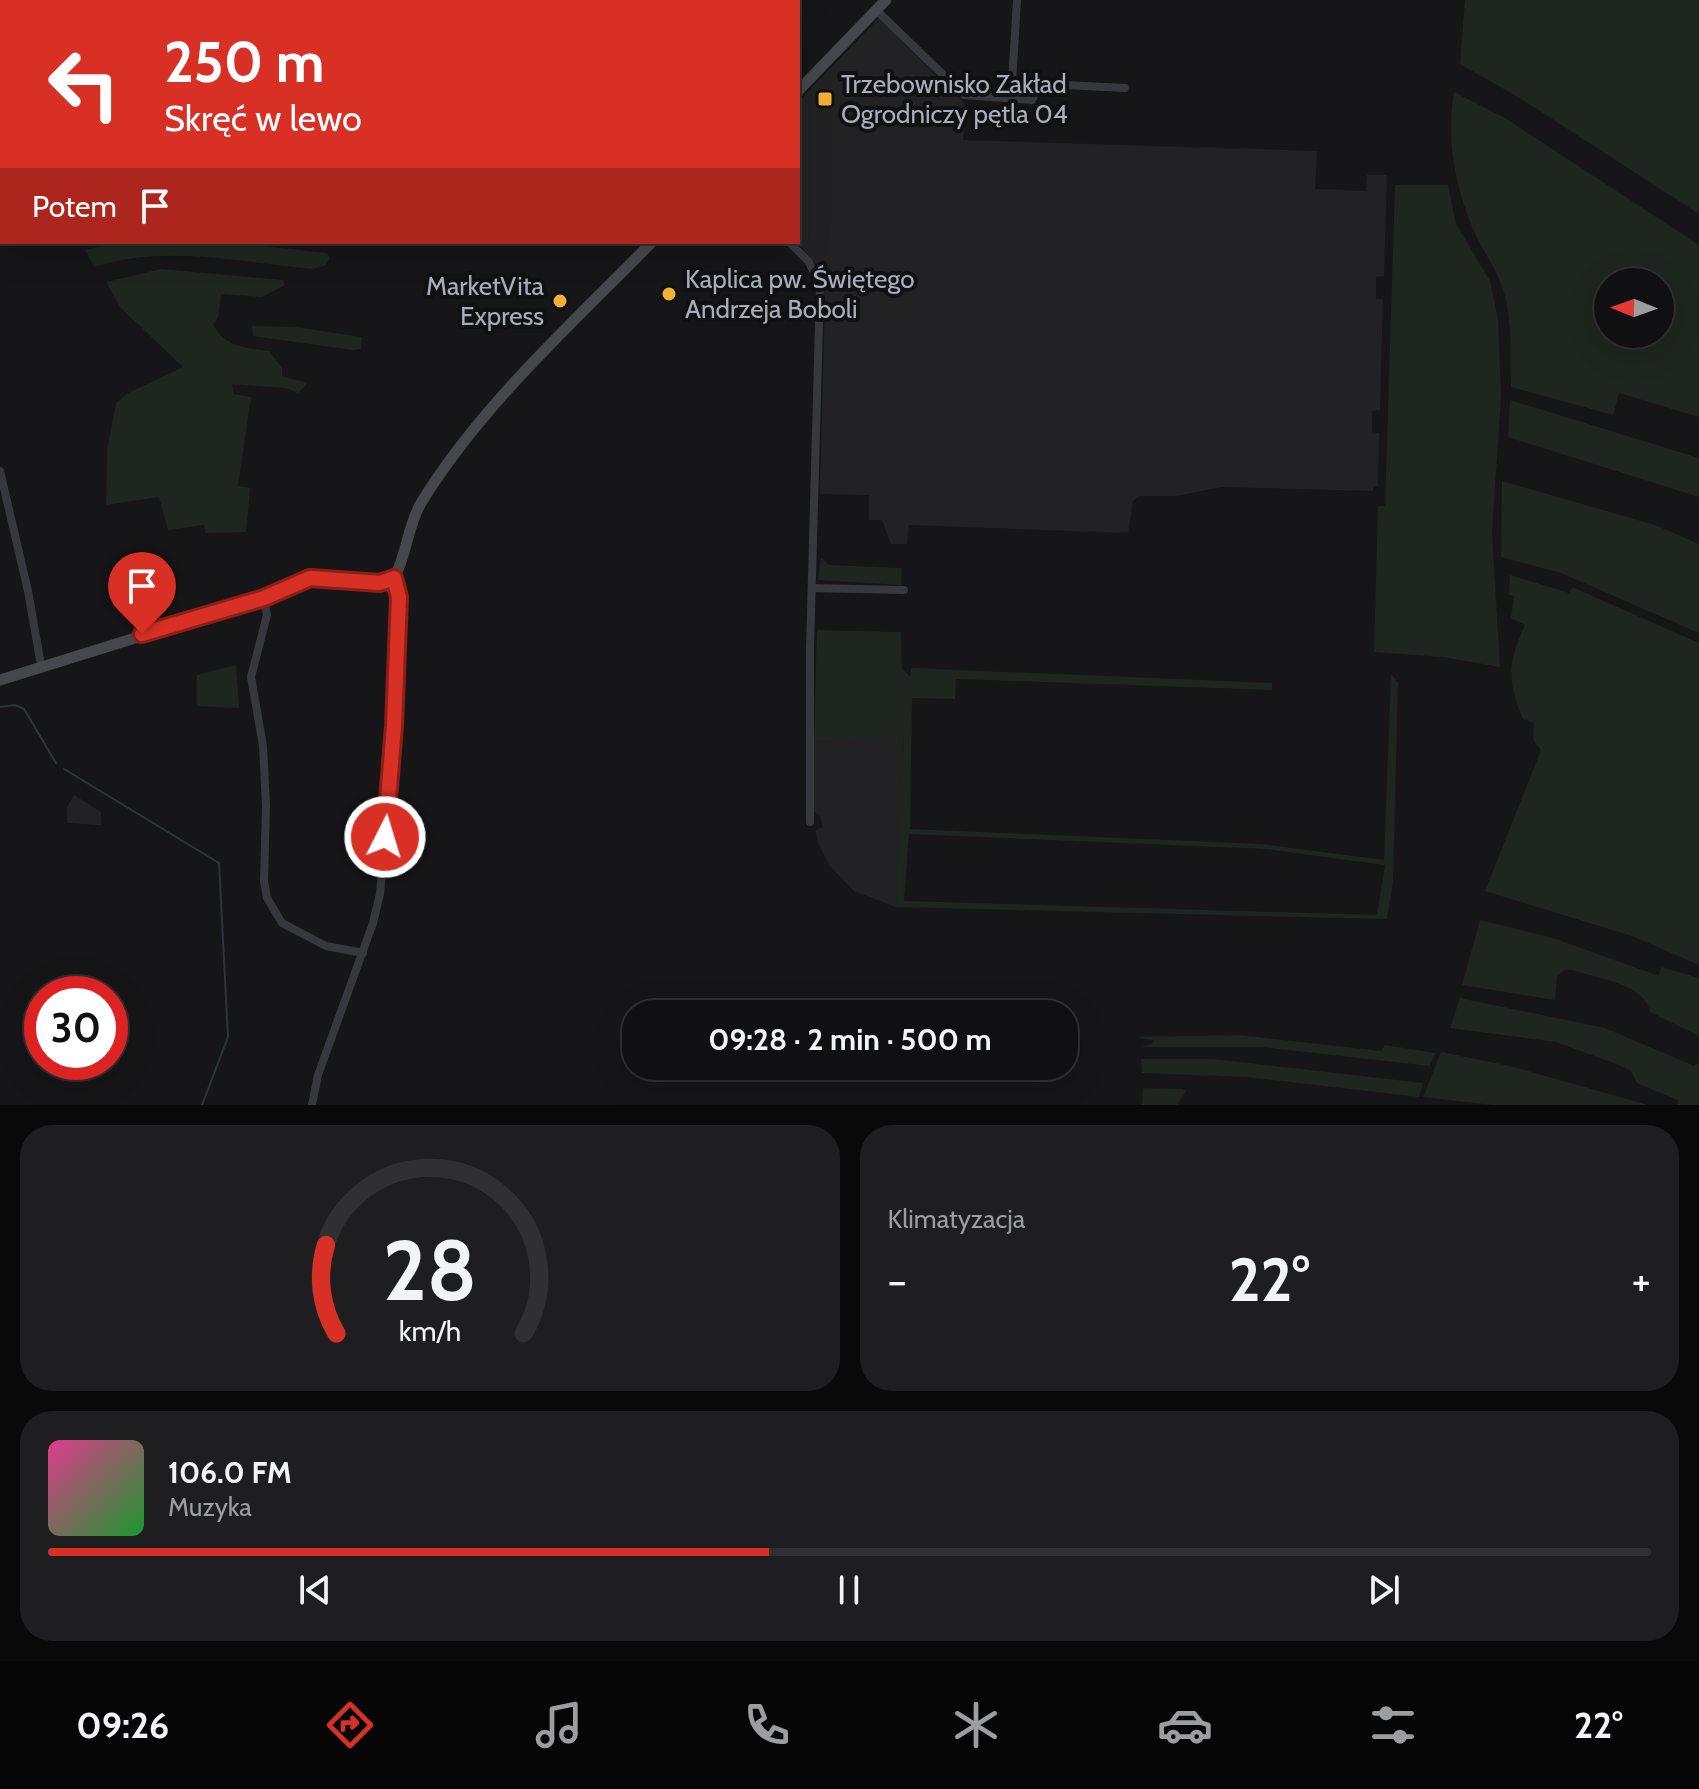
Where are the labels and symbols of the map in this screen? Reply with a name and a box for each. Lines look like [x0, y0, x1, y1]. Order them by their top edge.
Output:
place label: Trzebownisko Zakład Ogrodniczy pętla 04 [841, 68, 1068, 130]
marker: Trzebownisko Zakład Ogrodniczy pętla 04 [816, 90, 834, 108]
place label: Kaplica pw. Świętego Andrzeja Boboli [685, 263, 914, 325]
north arrow [1594, 268, 1674, 348]
place label: MarketVita Express [426, 270, 545, 332]
marker: Kaplica pw. Świętego Andrzeja Boboli [660, 285, 678, 303]
marker: MarketVita Express [551, 292, 569, 310]
pin [108, 552, 176, 634]
position arrow [343, 795, 427, 879]
speed limit sign: 30 [24, 976, 128, 1080]

